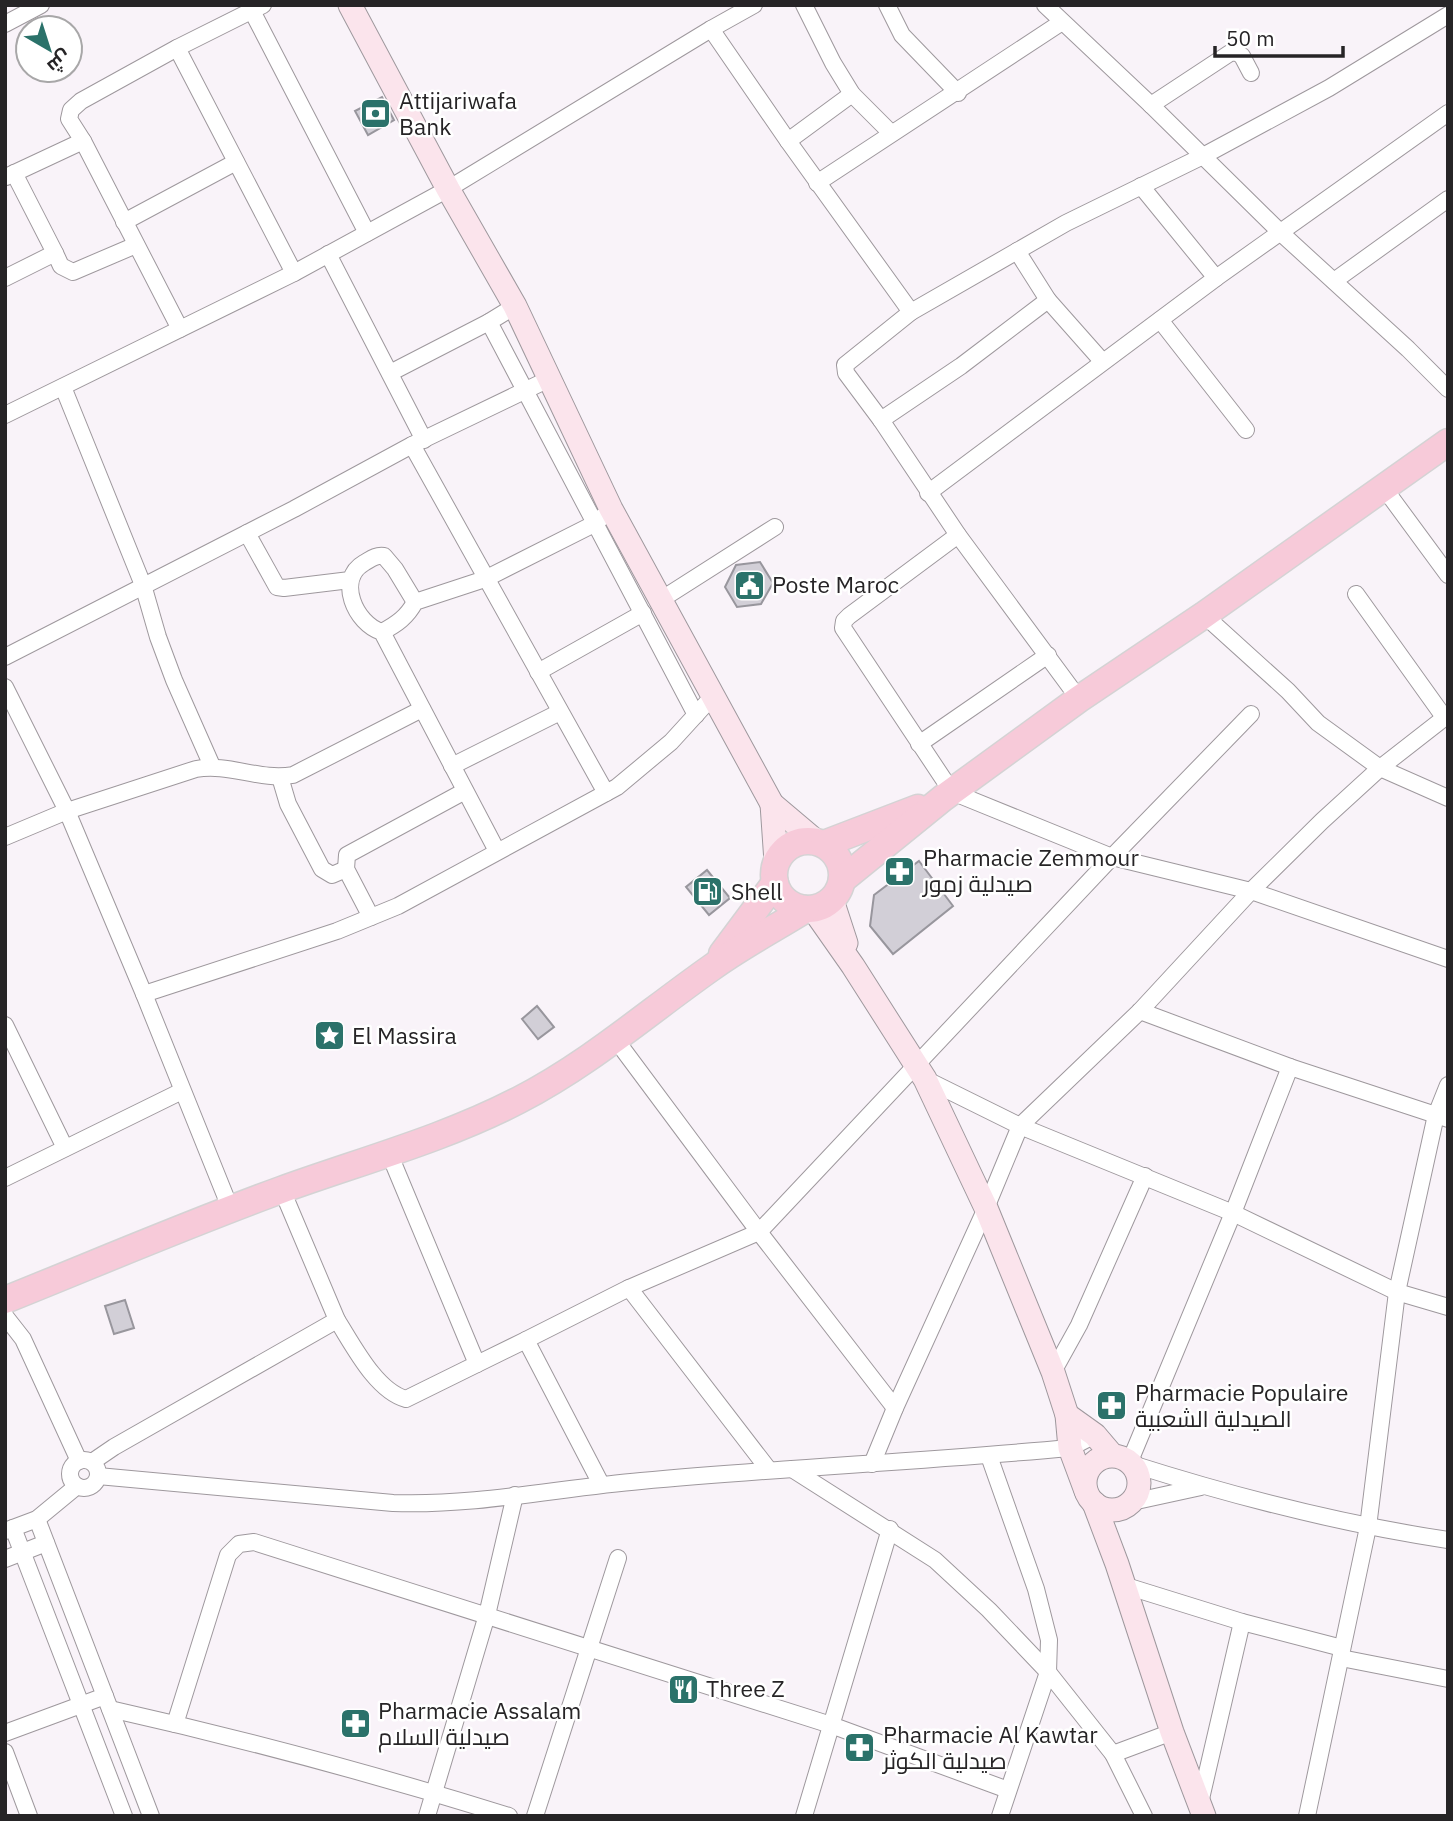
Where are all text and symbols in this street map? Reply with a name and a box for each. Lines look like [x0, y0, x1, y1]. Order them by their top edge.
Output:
north arrow [14, 14, 84, 84]
scale bar [1215, 14, 1343, 58]
text: 50 m [1226, 24, 1275, 52]
text: ش [43, 45, 77, 79]
place label: Attijariwafa Bank [399, 85, 517, 141]
bank icon: Attijariwafa Bank [359, 97, 393, 131]
public building icon: Poste Maroc [732, 568, 766, 602]
place label: Poste Maroc [772, 569, 899, 599]
place label: Pharmacie Zemmour صيدلية زمور [921, 842, 1139, 898]
pharmacy icon: Pharmacie Zemmour صيدلية زمور [883, 854, 917, 888]
fuel station icon: Shell [691, 875, 725, 909]
place label: Shell [731, 876, 782, 906]
place icon: El Massira [312, 1019, 346, 1053]
place label: El Massira [352, 1020, 457, 1050]
place label: Pharmacie Populaire الصيدلية الشعبية [1135, 1377, 1348, 1433]
pharmacy icon: Pharmacie Populaire الصيدلية الشعبية [1095, 1389, 1129, 1423]
restaurant icon: Three Z [666, 1672, 700, 1706]
place label: Three Z [706, 1673, 785, 1703]
place label: Pharmacie Assalam صيدلية السلام [378, 1695, 581, 1753]
pharmacy icon: Pharmacie Assalam صيدلية السلام [338, 1707, 372, 1741]
place label: Pharmacie Al Kawtar صيدلية الكوثر [881, 1719, 1098, 1775]
pharmacy icon: Pharmacie Al Kawtar صيدلية الكوثر [843, 1731, 877, 1765]

